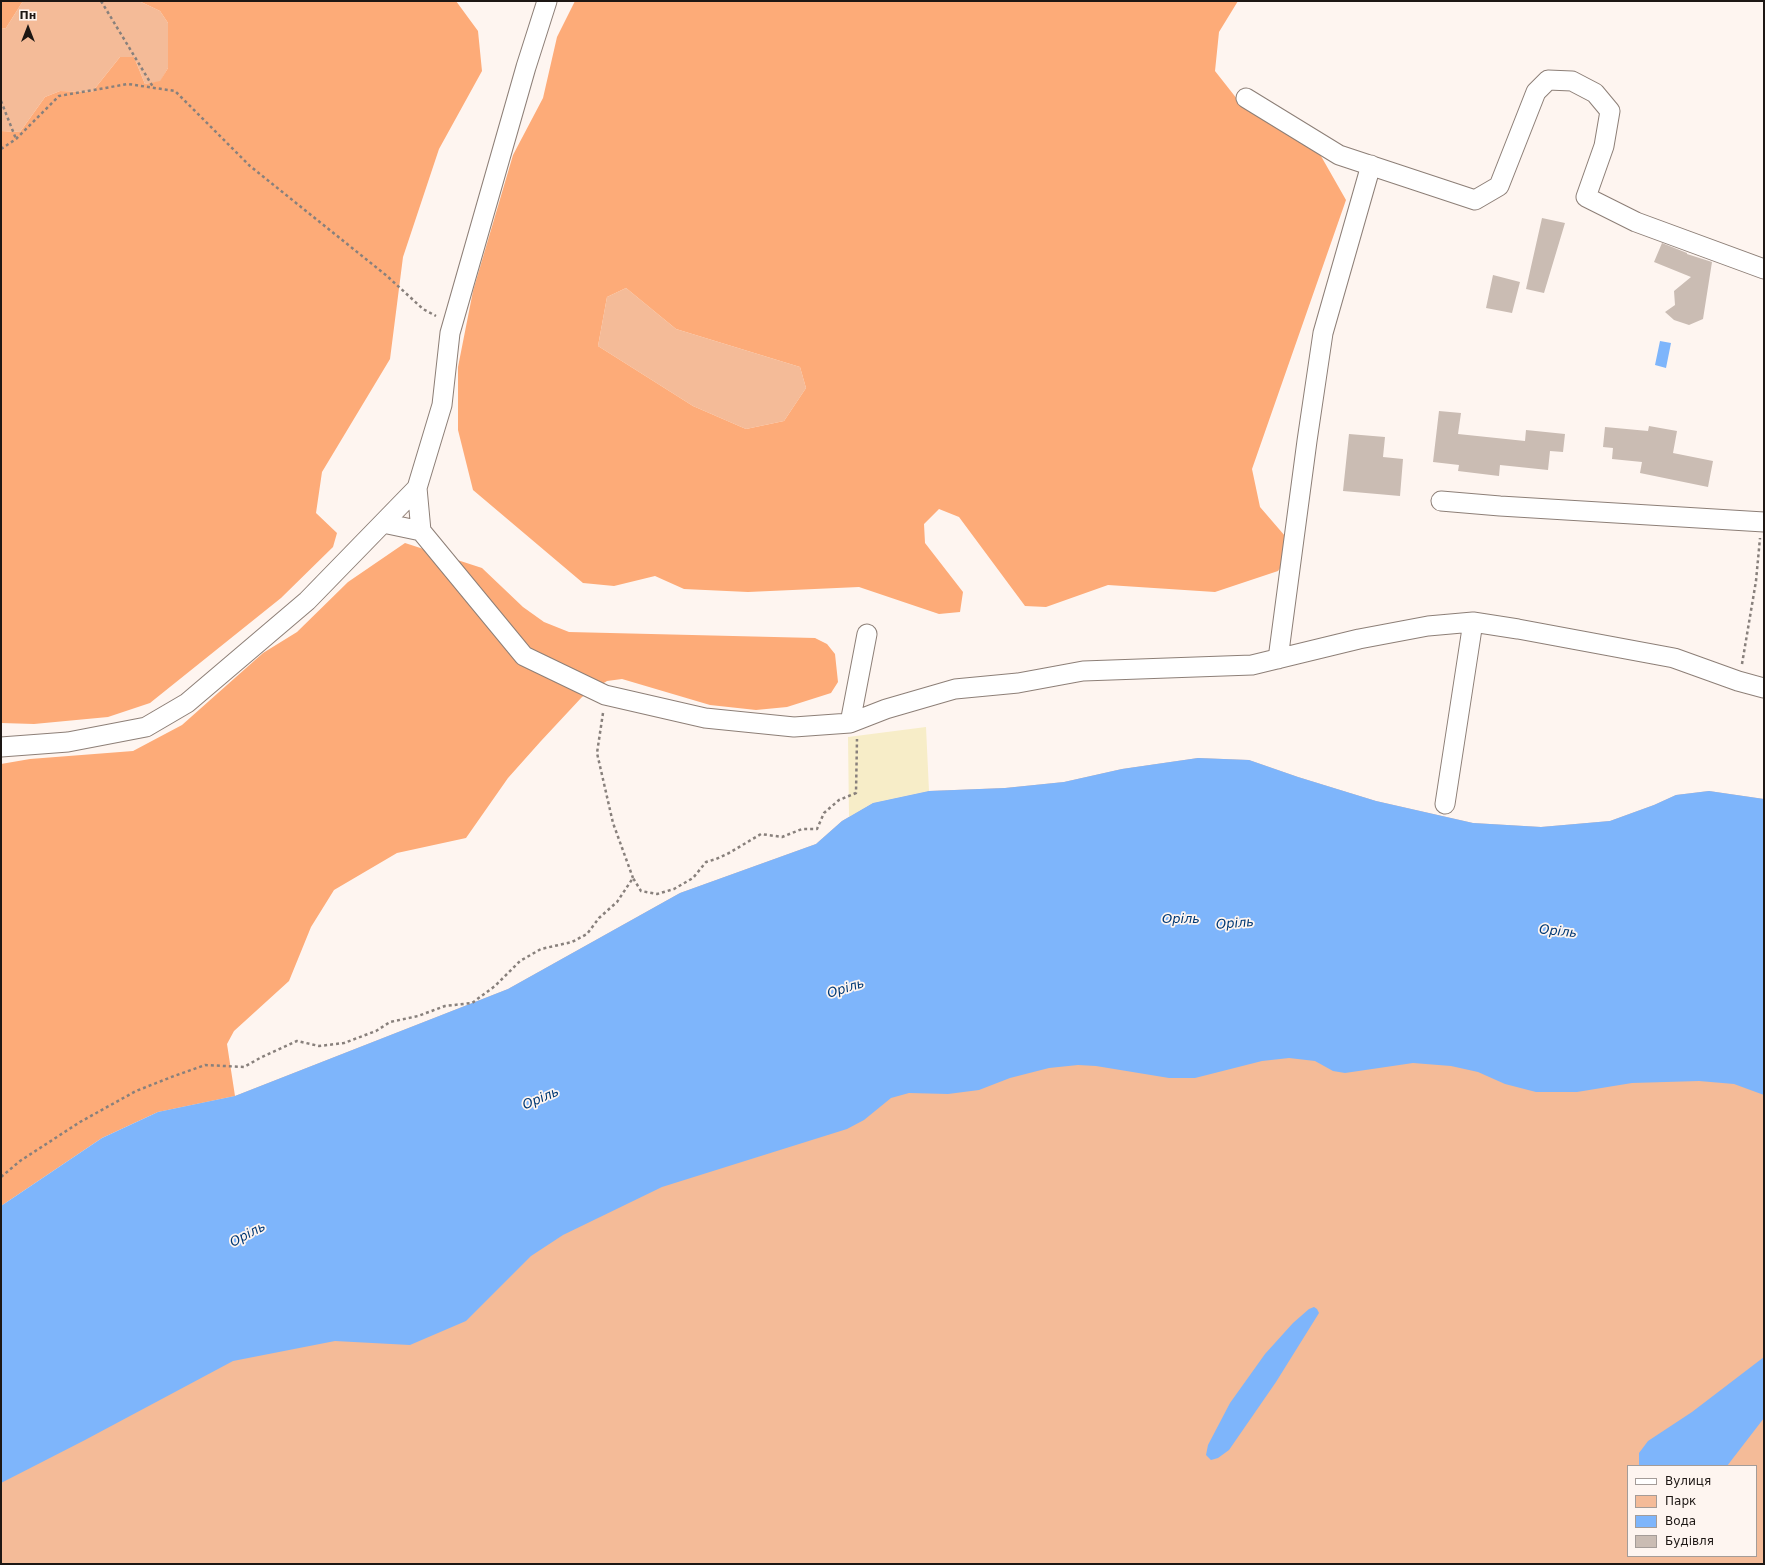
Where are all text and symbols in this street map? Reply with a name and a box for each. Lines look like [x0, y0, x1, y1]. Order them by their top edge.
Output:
north arrow [8, 8, 48, 48]
text: Пн [20, 9, 36, 22]
water label: Орiль [1162, 912, 1200, 928]
water label: Оріль [1215, 915, 1255, 933]
water label: Оріль [1538, 922, 1578, 942]
water label: Оріль [826, 976, 866, 1002]
water label: Оріль [520, 1084, 562, 1114]
water label: Оріль [228, 1219, 268, 1251]
legend [1627, 1465, 1757, 1557]
text: Вулиця [1665, 1474, 1711, 1488]
text: Парк [1665, 1494, 1696, 1508]
text: Вода [1665, 1514, 1696, 1528]
text: Будівля [1665, 1534, 1714, 1548]

